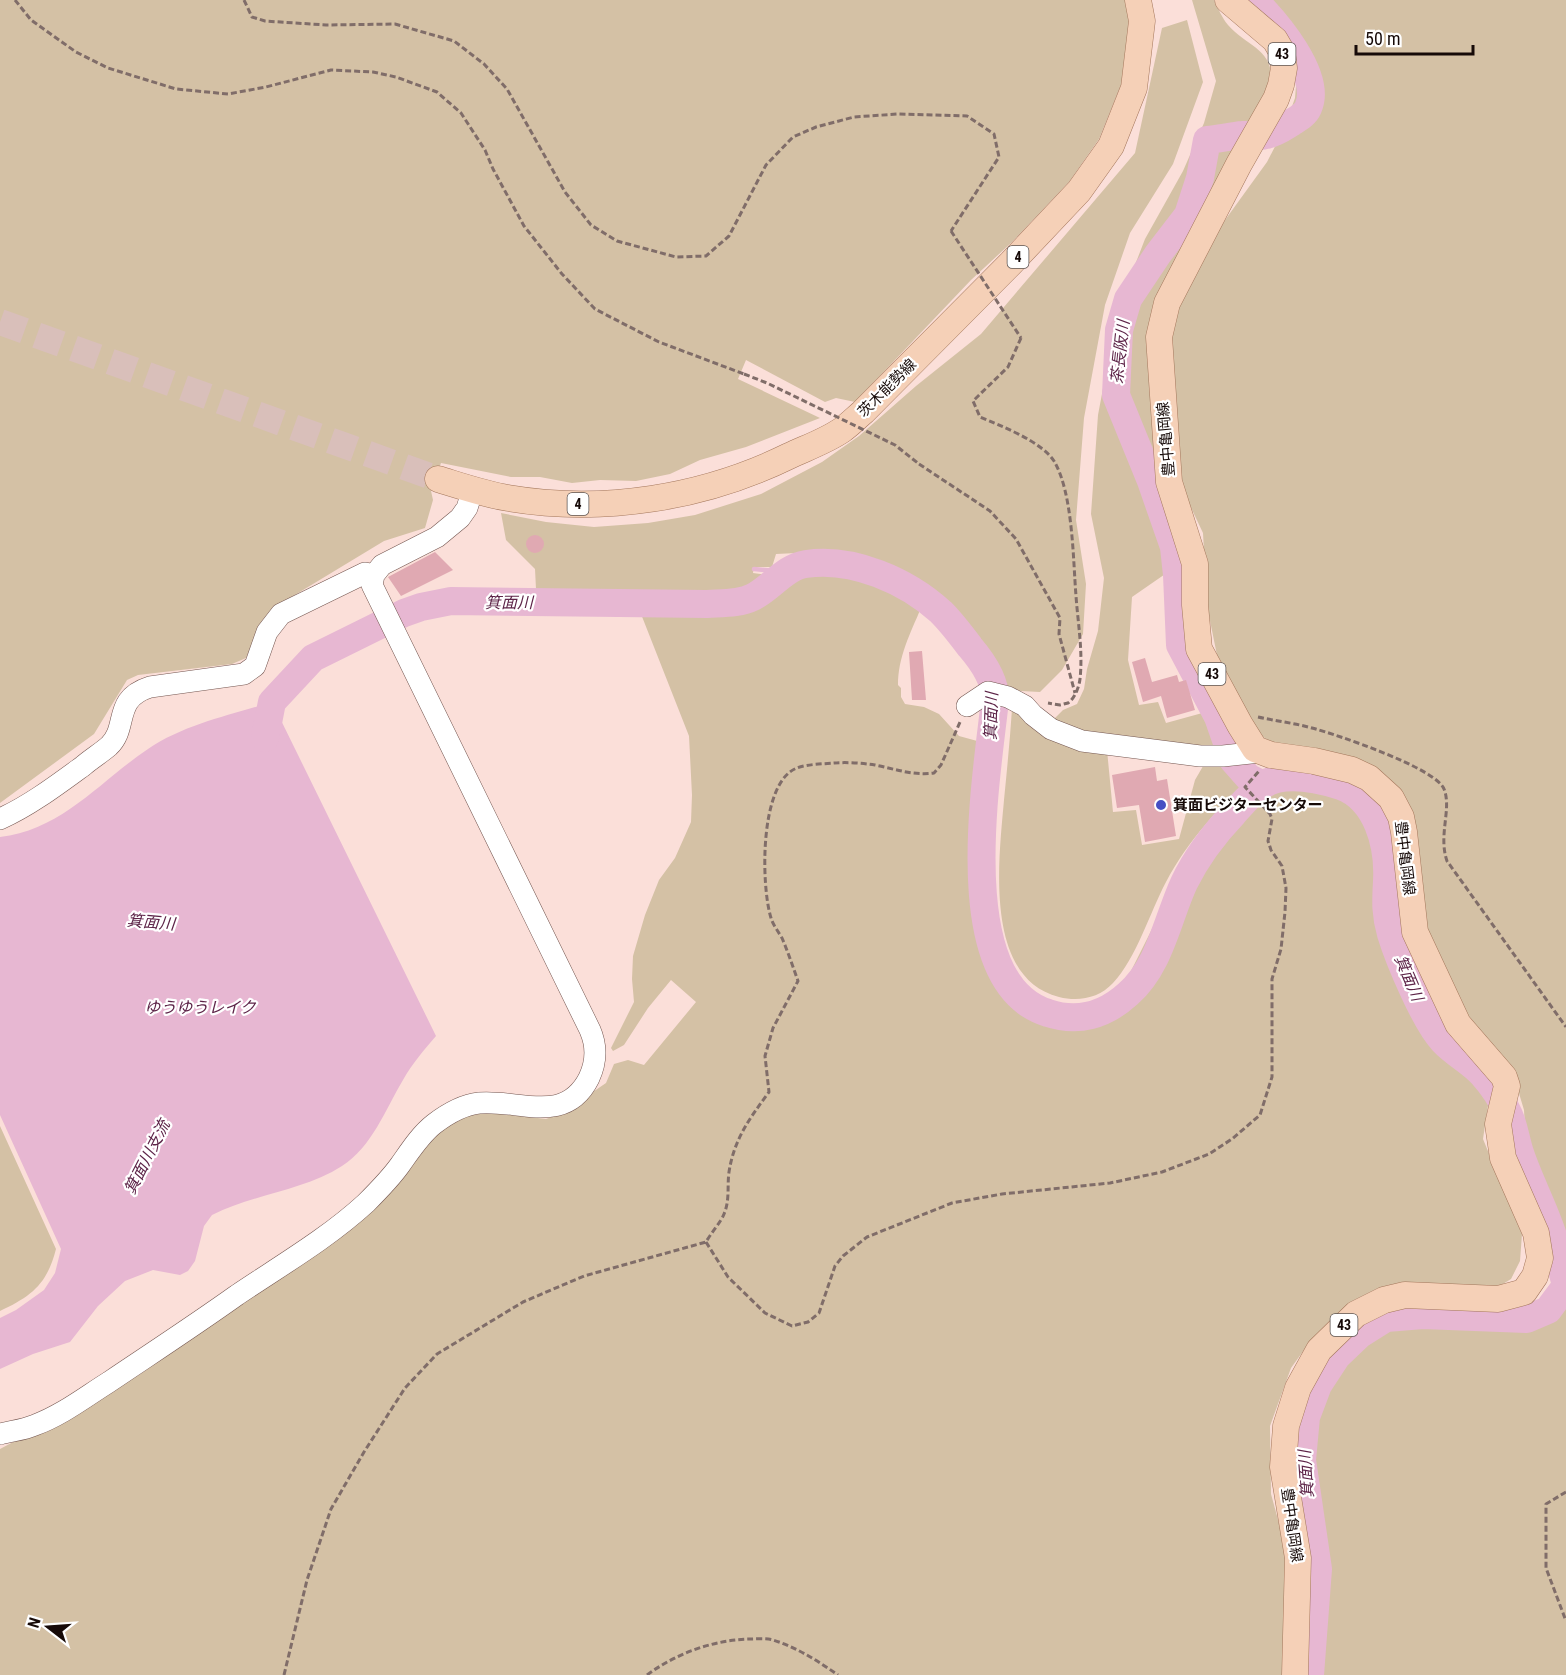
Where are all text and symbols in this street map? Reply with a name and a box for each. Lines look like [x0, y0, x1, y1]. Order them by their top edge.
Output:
scale bar [1356, 18, 1473, 56]
text: 50 m [1365, 28, 1400, 49]
road number: 43 [1268, 43, 1296, 65]
road number: 4 [1008, 246, 1028, 268]
water label: 茶長阪川 [1107, 317, 1133, 385]
street label: 茨木能勢線 [854, 355, 920, 421]
street label: 豊中亀岡線 [1154, 401, 1178, 477]
road number: 4 [568, 493, 588, 515]
water label: 箕面川 [485, 593, 535, 612]
road number: 43 [1198, 663, 1226, 685]
water label: 箕面川 [981, 690, 1001, 740]
place label: 箕面ビジターセンター [1173, 796, 1323, 814]
marker: 箕面ビジターセンター [1154, 798, 1168, 812]
street label: 豊中亀岡線 [1391, 820, 1419, 896]
water label: 箕面川 [126, 910, 178, 934]
water label: 箕面川 [1391, 952, 1428, 1006]
water label: ゆうゆうレイク [144, 998, 257, 1017]
water label: 箕面川支流 [120, 1114, 175, 1197]
road number: 43 [1330, 1314, 1358, 1336]
water label: 箕面川 [1295, 1447, 1317, 1499]
street label: 豊中亀岡線 [1278, 1487, 1306, 1563]
north arrow [18, 1597, 78, 1657]
text: N [24, 1615, 45, 1630]

